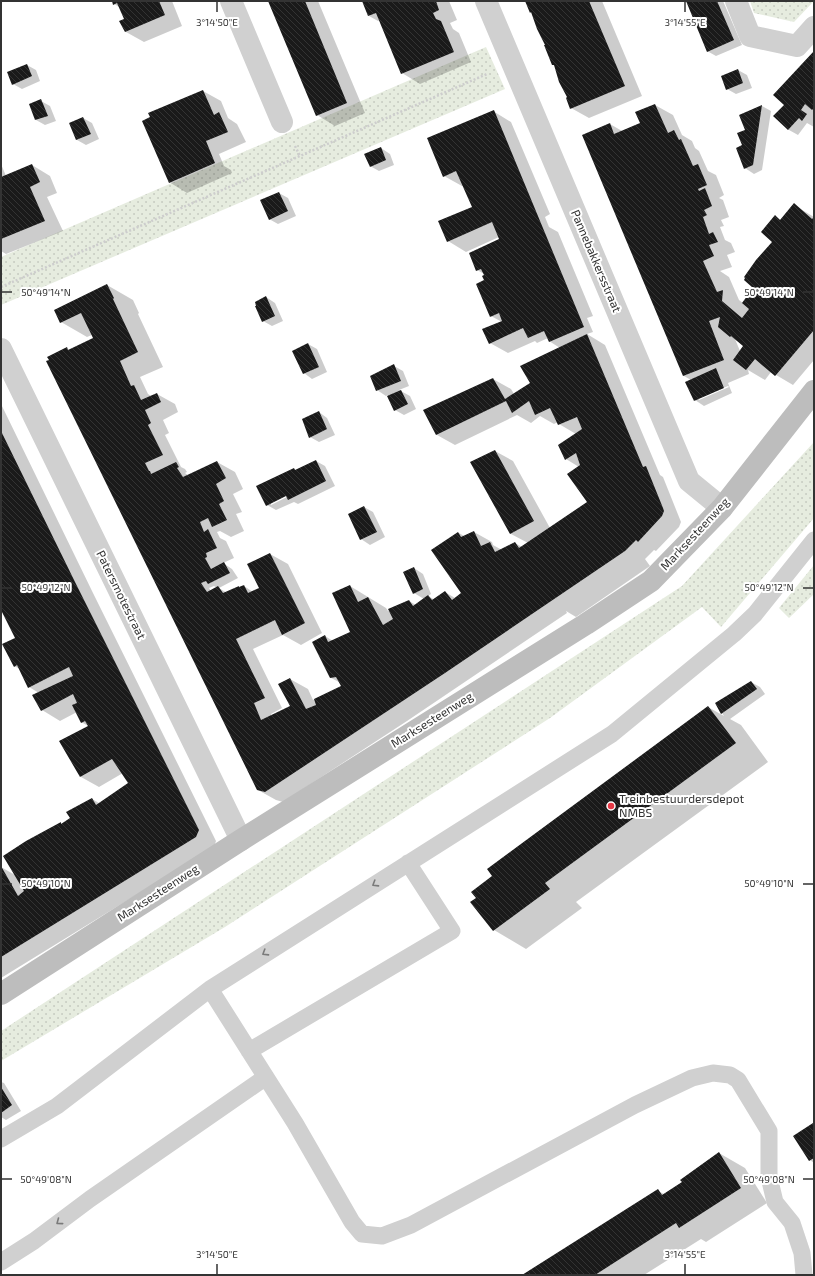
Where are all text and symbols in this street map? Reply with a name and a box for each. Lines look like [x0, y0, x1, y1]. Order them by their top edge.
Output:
text: 3°14'50"E [196, 16, 238, 28]
text: 3°14'55"E [664, 16, 706, 28]
street label: Pannebakkersstraat [569, 207, 625, 314]
text: 50°49'14"N [21, 286, 71, 298]
text: 50°49'14"N [744, 286, 794, 298]
street label: Marksesteenweg [657, 494, 732, 572]
street label: Patersmotestraat [94, 548, 150, 642]
text: 50°49'12"N [21, 581, 71, 593]
text: 50°49'12"N [744, 581, 794, 593]
street label: Marksesteenweg [388, 688, 475, 750]
place label: Treinbestuurdersdepot NMBS [619, 791, 745, 819]
marker: Treinbestuurdersdepot NMBS [606, 801, 616, 811]
street label: Marksesteenweg [114, 861, 201, 924]
text: 50°49'10"N [21, 877, 71, 889]
text: 50°49'10"N [744, 877, 794, 889]
one-way arrow [372, 879, 379, 886]
one-way arrow [262, 949, 269, 956]
text: 50°49'08"N [20, 1173, 72, 1185]
text: 50°49'08"N [743, 1173, 795, 1185]
one-way arrow [56, 1218, 63, 1225]
text: 3°14'50"E [196, 1248, 238, 1260]
text: 3°14'55"E [664, 1248, 706, 1260]

